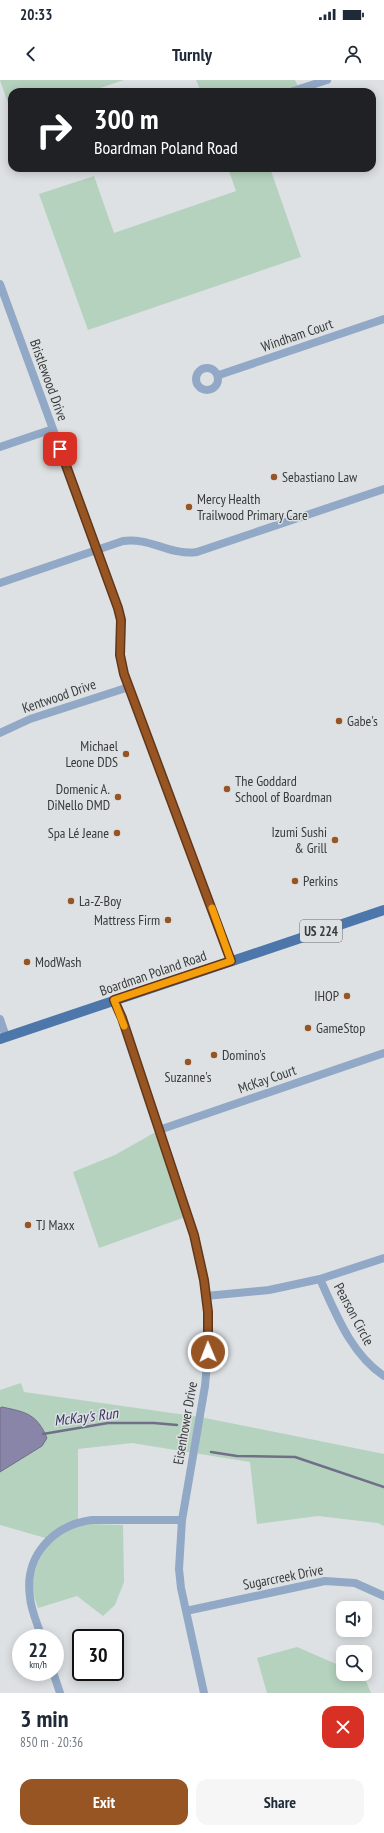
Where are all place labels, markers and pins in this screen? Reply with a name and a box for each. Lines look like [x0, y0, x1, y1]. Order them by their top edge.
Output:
pin [43, 432, 77, 466]
place label: Sebastiano Law [282, 468, 358, 486]
marker: Sebastiano Law [269, 472, 279, 482]
place label: Mercy Health Trailwood Primary Care [197, 490, 308, 524]
marker: Mercy Health Trailwood Primary Care [184, 502, 194, 512]
place label: Gabe's [347, 712, 378, 730]
marker: Gabe's [334, 716, 344, 726]
place label: Michael Leone DDS [66, 737, 119, 771]
marker: Michael Leone DDS [121, 749, 131, 759]
place label: The Goddard School of Boardman [235, 772, 332, 806]
place label: Domenic A. DiNello DMD [47, 780, 110, 814]
marker: The Goddard School of Boardman [222, 784, 232, 794]
marker: Domenic A. DiNello DMD [113, 792, 123, 802]
place label: Izumi Sushi & Grill [272, 823, 328, 857]
place label: Spa Lé Jeane [48, 824, 109, 842]
marker: Spa Lé Jeane [112, 828, 122, 838]
marker: Izumi Sushi & Grill [330, 835, 340, 845]
place label: Perkins [303, 872, 338, 890]
marker: Perkins [290, 876, 300, 886]
place label: La-Z-Boy [79, 892, 122, 910]
marker: La-Z-Boy [66, 896, 76, 906]
place label: Mattress Firm [94, 911, 160, 929]
marker: Mattress Firm [163, 915, 173, 925]
place label: ModWash [35, 953, 81, 971]
marker: ModWash [22, 957, 32, 967]
place label: IHOP [314, 987, 339, 1005]
marker: IHOP [342, 991, 352, 1001]
place label: GameStop [316, 1019, 365, 1037]
marker: GameStop [303, 1023, 313, 1033]
place label: Domino's [222, 1046, 266, 1064]
marker: Domino's [209, 1050, 219, 1060]
marker: Suzanne's [183, 1057, 193, 1067]
place label: Suzanne's [164, 1068, 212, 1086]
place label: TJ Maxx [36, 1216, 75, 1234]
marker: TJ Maxx [23, 1220, 33, 1230]

